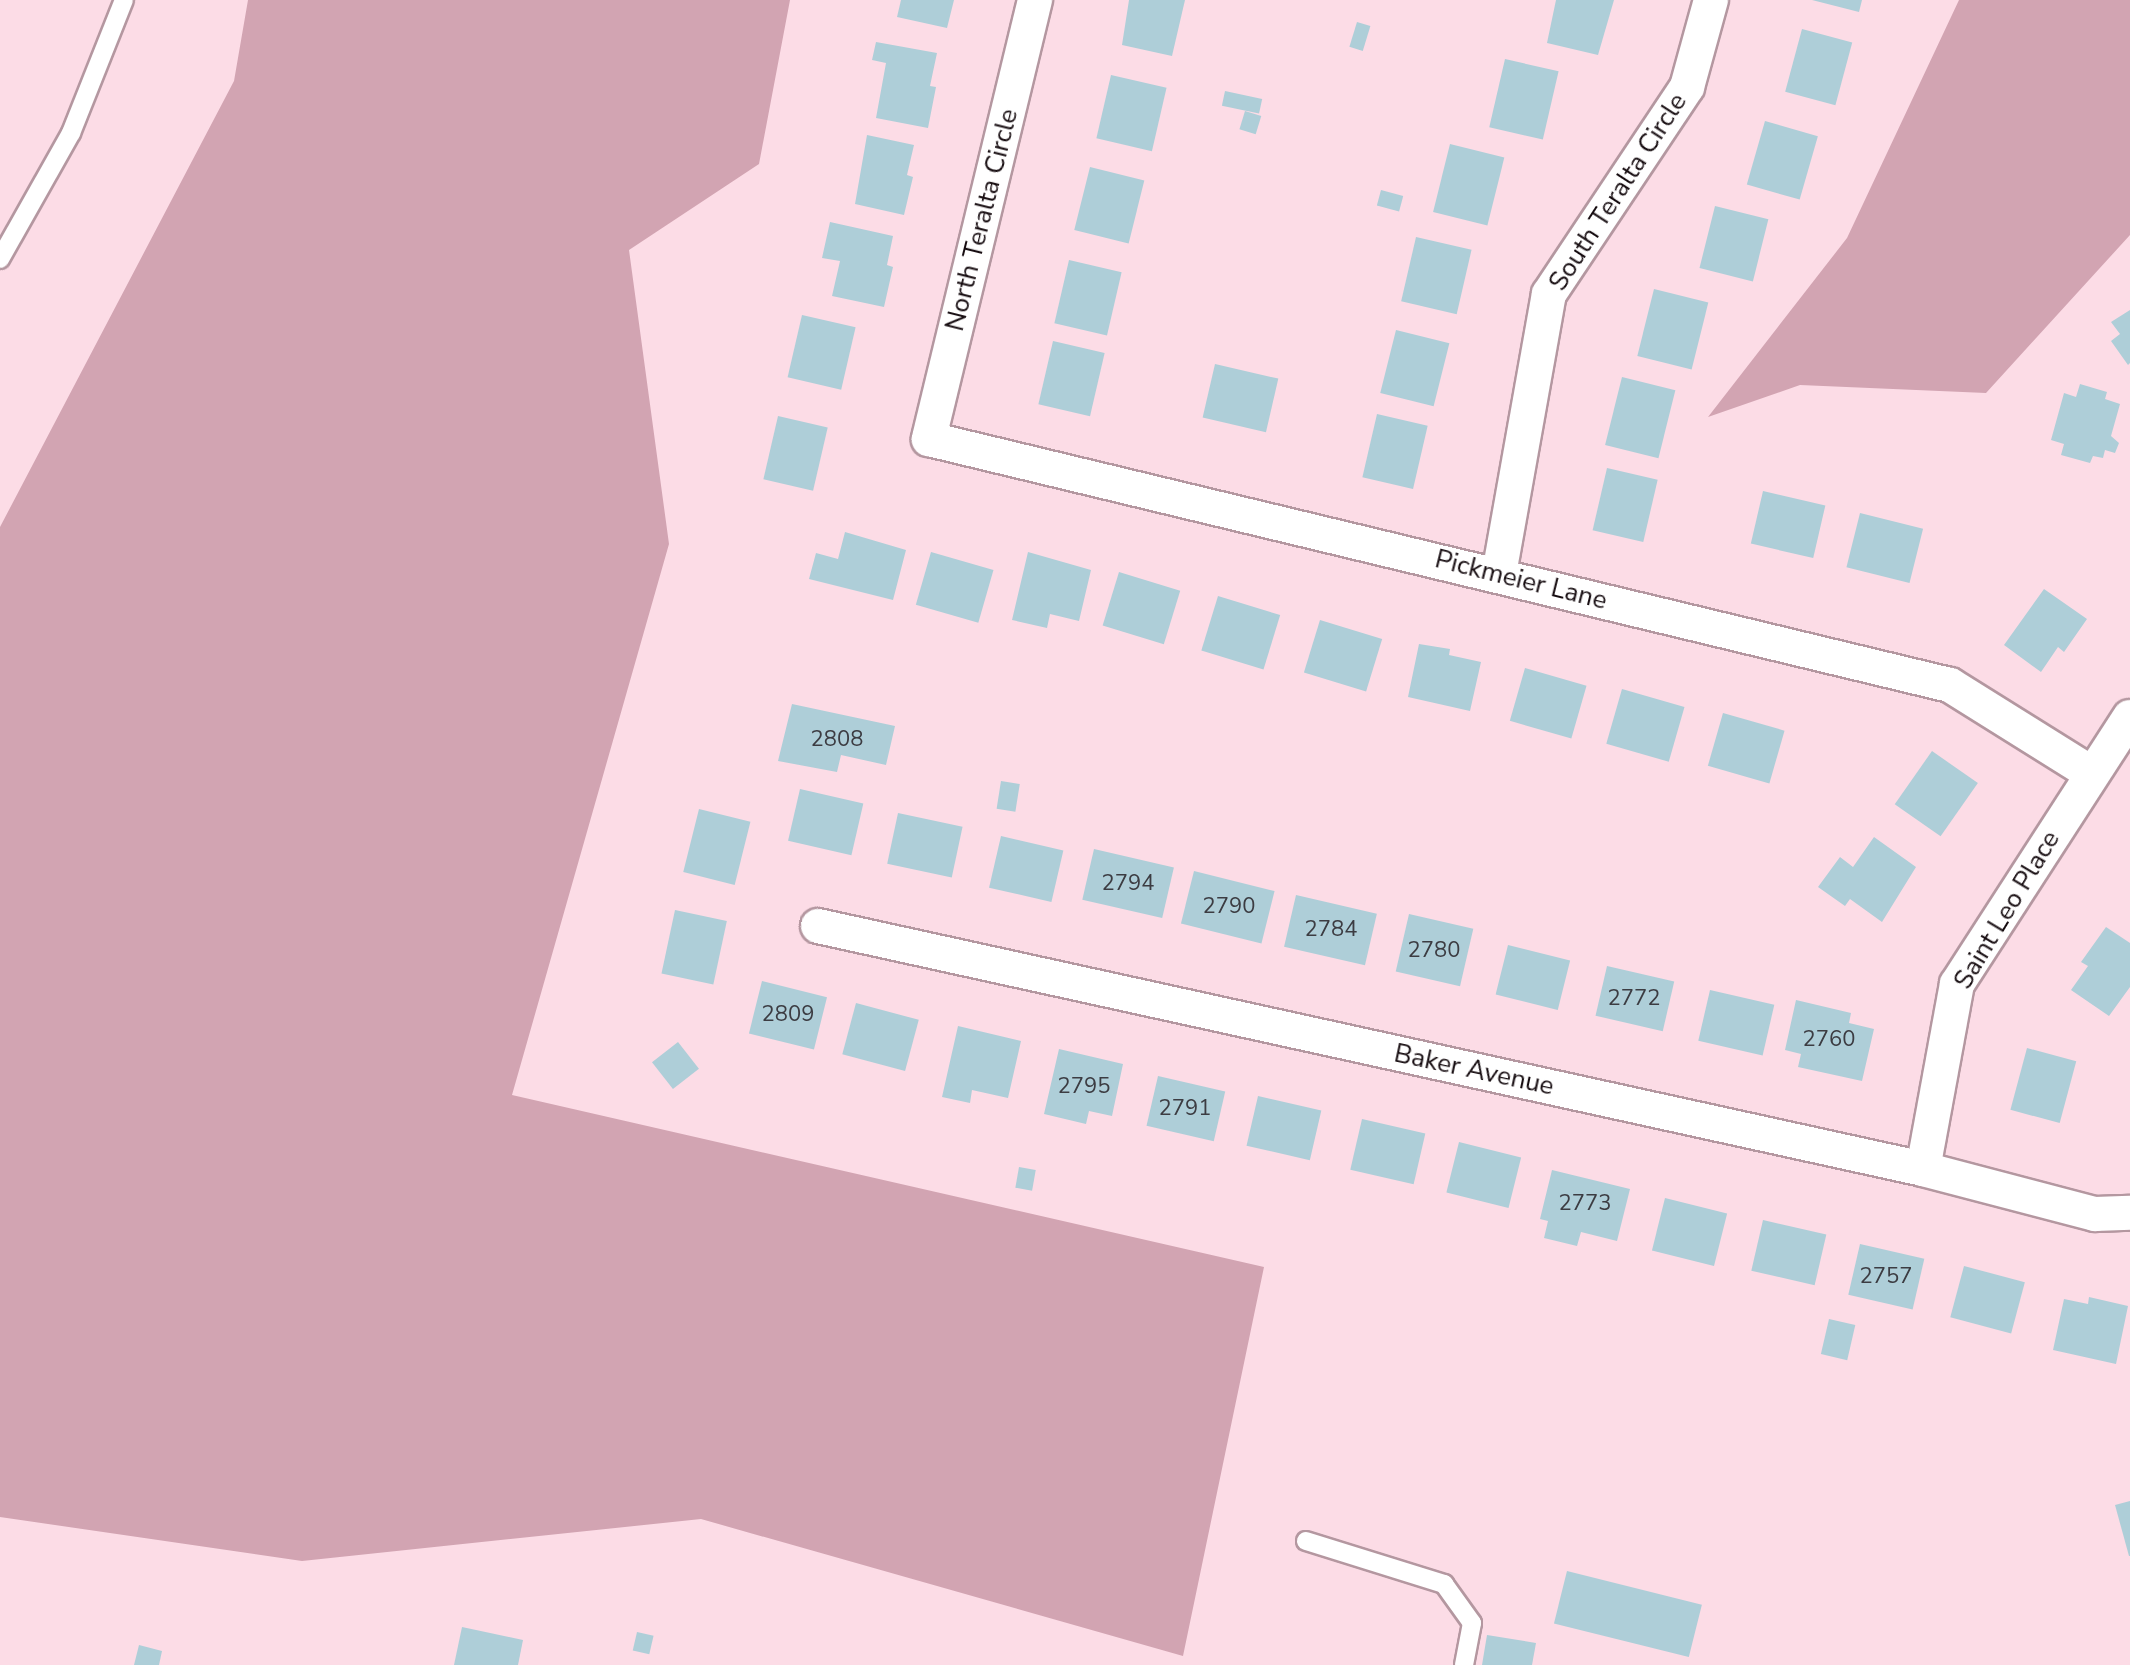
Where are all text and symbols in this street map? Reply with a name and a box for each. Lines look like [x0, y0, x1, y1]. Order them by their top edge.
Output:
street label: South Teralta Circle [1543, 87, 1693, 297]
street label: North Teralta Circle [939, 106, 1025, 334]
street label: Pickmeier Lane [1432, 544, 1610, 616]
house number: 2808 [811, 727, 863, 753]
street label: Saint Leo Place [1948, 825, 2066, 995]
house number: 2794 [1102, 871, 1154, 897]
house number: 2790 [1203, 894, 1255, 920]
house number: 2784 [1305, 917, 1357, 943]
house number: 2780 [1408, 938, 1460, 964]
house number: 2772 [1608, 986, 1660, 1012]
house number: 2809 [762, 1002, 814, 1028]
house number: 2760 [1803, 1027, 1855, 1053]
street label: Baker Avenue [1391, 1038, 1557, 1102]
house number: 2795 [1058, 1074, 1110, 1100]
house number: 2791 [1159, 1096, 1211, 1122]
house number: 2773 [1559, 1191, 1611, 1217]
house number: 2757 [1860, 1264, 1912, 1290]

